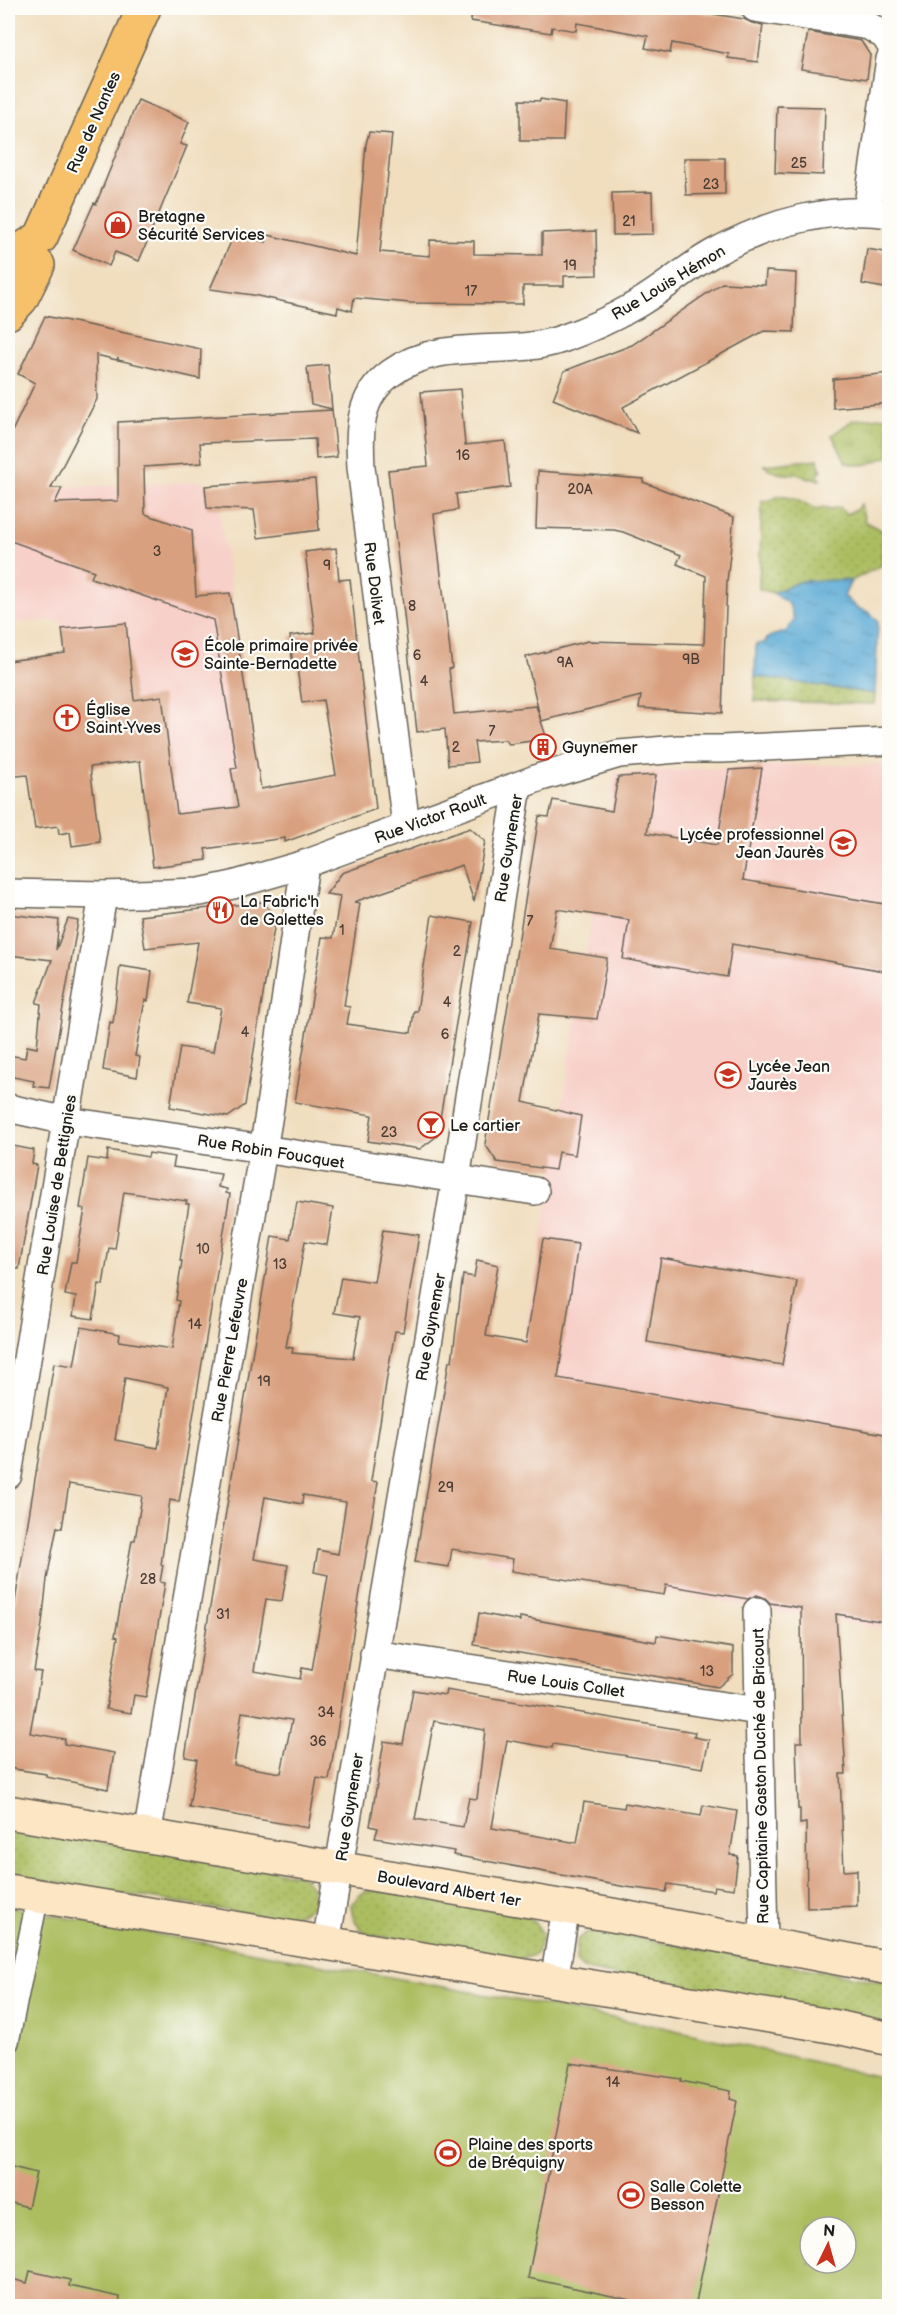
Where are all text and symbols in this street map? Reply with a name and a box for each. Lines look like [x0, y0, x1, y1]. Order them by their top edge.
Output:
street label: Rue de Nantes [64, 69, 125, 176]
house number: 25 [791, 155, 807, 172]
house number: 23 [703, 176, 719, 193]
place label: Bretagne Sécurité Services [138, 208, 265, 245]
shop icon: Bretagne Sécurité Services [103, 210, 133, 240]
house number: 21 [622, 213, 636, 230]
street label: Rue Louis Hémon [608, 242, 729, 325]
house number: 19 [563, 257, 577, 274]
house number: 17 [465, 283, 477, 300]
house number: 16 [456, 447, 470, 464]
house number: 20A [567, 481, 593, 498]
street label: Rue Dolivet [359, 541, 388, 626]
house number: 3 [153, 543, 161, 560]
house number: 9 [323, 557, 331, 574]
house number: 8 [408, 598, 416, 615]
place label: École primaire privée Sainte-Bernadette [204, 635, 359, 674]
school or university icon: École primaire privée Sainte-Bernadette [170, 639, 200, 669]
house number: 6 [413, 647, 422, 664]
house number: 9B [682, 651, 700, 668]
house number: 9A [557, 654, 574, 671]
house number: 4 [420, 673, 429, 690]
place label: Église Saint-Yves [86, 699, 161, 738]
church icon: Église Saint-Yves [52, 703, 82, 733]
house number: 7 [489, 723, 496, 740]
building icon: Guynemer [528, 732, 558, 762]
house number: 2 [452, 739, 461, 756]
place label: Guynemer [562, 739, 637, 758]
street label: Rue Victor Rault [372, 790, 489, 848]
street label: Rue Guynemer [492, 793, 527, 904]
place label: Lycée professionnel Jean Jaurès [679, 826, 824, 863]
school or university icon: Lycée professionnel Jean Jaurès [828, 828, 858, 858]
place label: La Fabric'h de Galettes [240, 893, 324, 930]
restaurant icon: La Fabric'h de Galettes [205, 895, 235, 925]
house number: 7 [527, 913, 534, 930]
house number: 1 [339, 922, 345, 939]
house number: 2 [453, 943, 462, 960]
house number: 4 [443, 994, 452, 1011]
house number: 4 [241, 1024, 250, 1041]
house number: 6 [441, 1026, 450, 1043]
place label: Lycée Jean Jaurès [748, 1058, 830, 1095]
school or university icon: Lycée Jean Jaurès [713, 1060, 743, 1090]
street label: Rue Louise de Bettignies [34, 1094, 81, 1277]
bar icon: Le cartier [416, 1110, 446, 1140]
place label: Le cartier [450, 1117, 520, 1136]
house number: 23 [381, 1124, 397, 1141]
street label: Rue Robin Foucquet [196, 1131, 346, 1174]
house number: 10 [196, 1241, 210, 1258]
house number: 13 [273, 1256, 287, 1273]
street label: Rue Guynemer [413, 1272, 450, 1383]
street label: Rue Pierre Lefeuvre [208, 1276, 253, 1424]
house number: 14 [188, 1316, 202, 1333]
house number: 19 [257, 1373, 271, 1390]
house number: 29 [438, 1479, 454, 1496]
house number: 28 [140, 1571, 156, 1588]
house number: 31 [216, 1606, 230, 1623]
street label: Rue Capitaine Gaston Duché de Bricourt [749, 1628, 774, 1924]
house number: 13 [700, 1663, 714, 1680]
street label: Rue Louis Collet [506, 1667, 626, 1702]
house number: 34 [317, 1704, 335, 1721]
house number: 36 [309, 1733, 327, 1750]
street label: Rue Guynemer [333, 1752, 368, 1863]
street label: Boulevard Albert 1er [375, 1867, 522, 1912]
house number: 14 [606, 2074, 620, 2091]
place label: Plaine des sports de Bréquigny [468, 2136, 593, 2173]
sports icon: Plaine des sports de Bréquigny [433, 2138, 463, 2168]
place label: Salle Colette Besson [650, 2178, 742, 2215]
sports icon: Salle Colette Besson [616, 2180, 646, 2210]
north arrow [798, 2215, 858, 2275]
text: N [822, 2222, 836, 2242]

